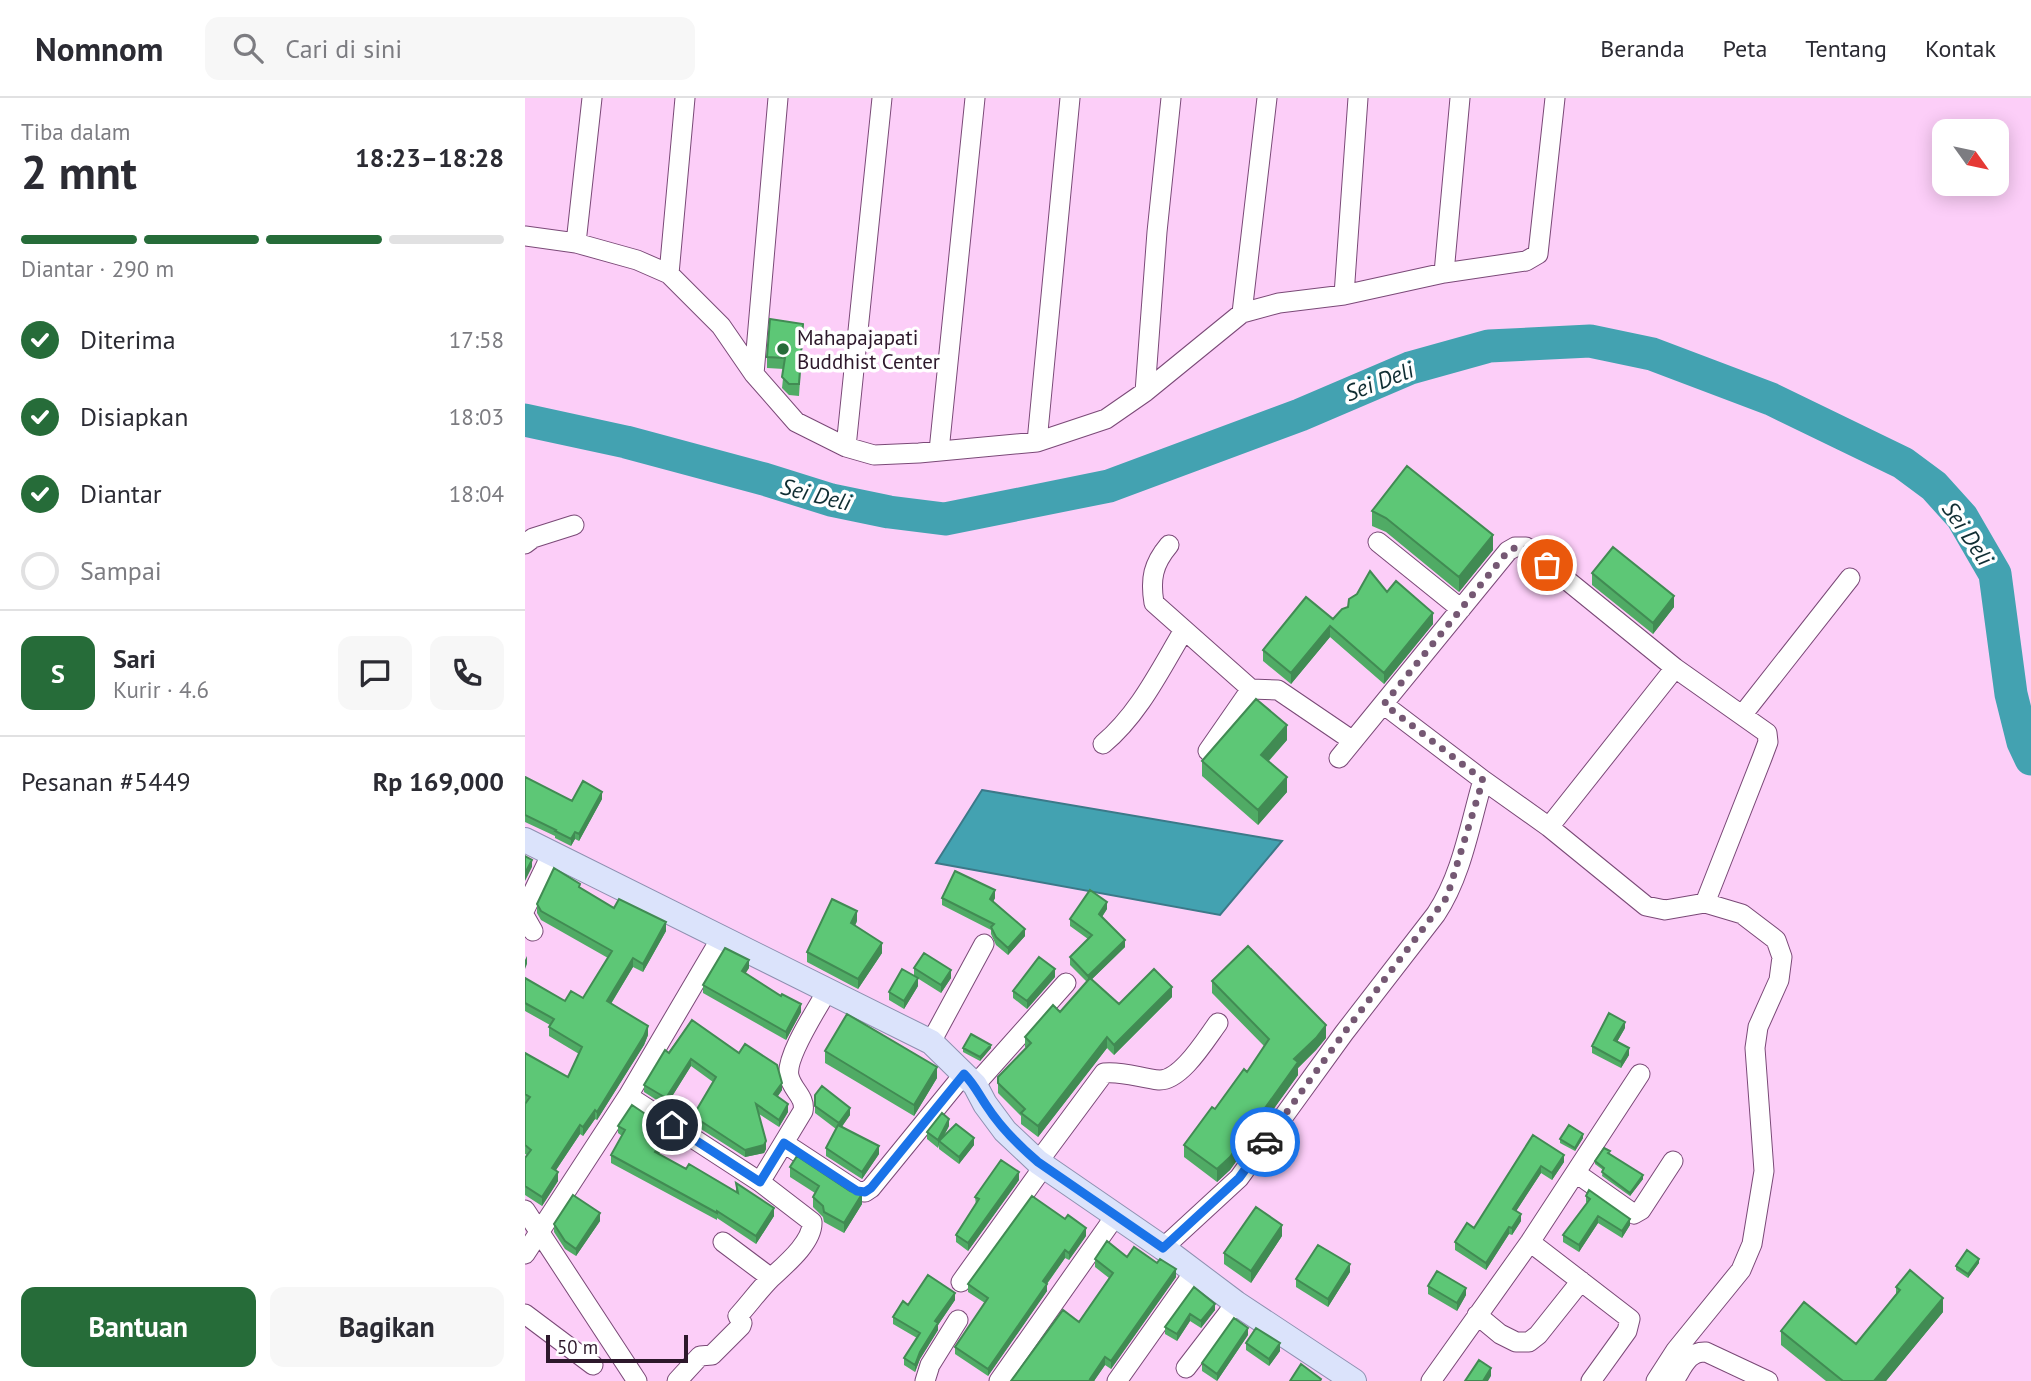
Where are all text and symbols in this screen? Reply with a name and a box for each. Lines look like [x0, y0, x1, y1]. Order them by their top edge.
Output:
search box [205, 17, 695, 80]
text: Nomnom [35, 27, 163, 70]
icon: search [229, 29, 267, 67]
text: Cari di sini [285, 32, 402, 65]
text: Beranda [1600, 33, 1685, 64]
text: Peta [1723, 33, 1767, 64]
text: Tentang [1805, 33, 1887, 64]
text: Kontak [1925, 33, 1996, 64]
text: Tiba dalam [21, 117, 130, 146]
north arrow [1932, 119, 2009, 196]
map controls [1932, 119, 2009, 196]
text: 18:23–18:28 [355, 141, 504, 174]
text: 2 mnt [21, 142, 137, 202]
text: Diantar · 290 m [21, 254, 174, 283]
icon: check [21, 321, 59, 359]
text: Diterima [80, 323, 176, 356]
place label: Mahapajapati Buddhist Center [797, 324, 940, 375]
text: 17:58 [449, 325, 504, 354]
marker: Mahapajapati Buddhist Center [775, 341, 791, 357]
water label: Sei Deli [1340, 354, 1419, 407]
icon: check [21, 398, 59, 436]
text: Disiapkan [80, 400, 188, 433]
text: 18:03 [449, 402, 504, 431]
water label: Sei Deli [778, 471, 855, 517]
icon: check [21, 475, 59, 513]
text: Diantar [80, 477, 162, 510]
text: 18:04 [449, 479, 504, 508]
water label: Sei Deli [1936, 495, 2001, 572]
pin [1517, 535, 1577, 595]
icon: bag [1528, 546, 1566, 584]
text: Sampai [80, 554, 162, 587]
button: chat [338, 636, 412, 710]
button: phone [430, 636, 504, 710]
text: Sari [113, 642, 156, 675]
text: S [51, 657, 65, 690]
text: Kurir · 4.6 [113, 675, 209, 704]
text: Pesanan #5449 [21, 765, 191, 798]
text: Rp 169,000 [373, 765, 504, 798]
pin [642, 1095, 702, 1155]
icon: home [653, 1106, 691, 1144]
courier [1230, 1107, 1300, 1177]
icon: car [1246, 1123, 1284, 1161]
button: Bantuan [21, 1287, 256, 1367]
button: Bagikan [270, 1287, 504, 1367]
scale bar [546, 1332, 688, 1364]
text: 50 m [557, 1335, 598, 1359]

